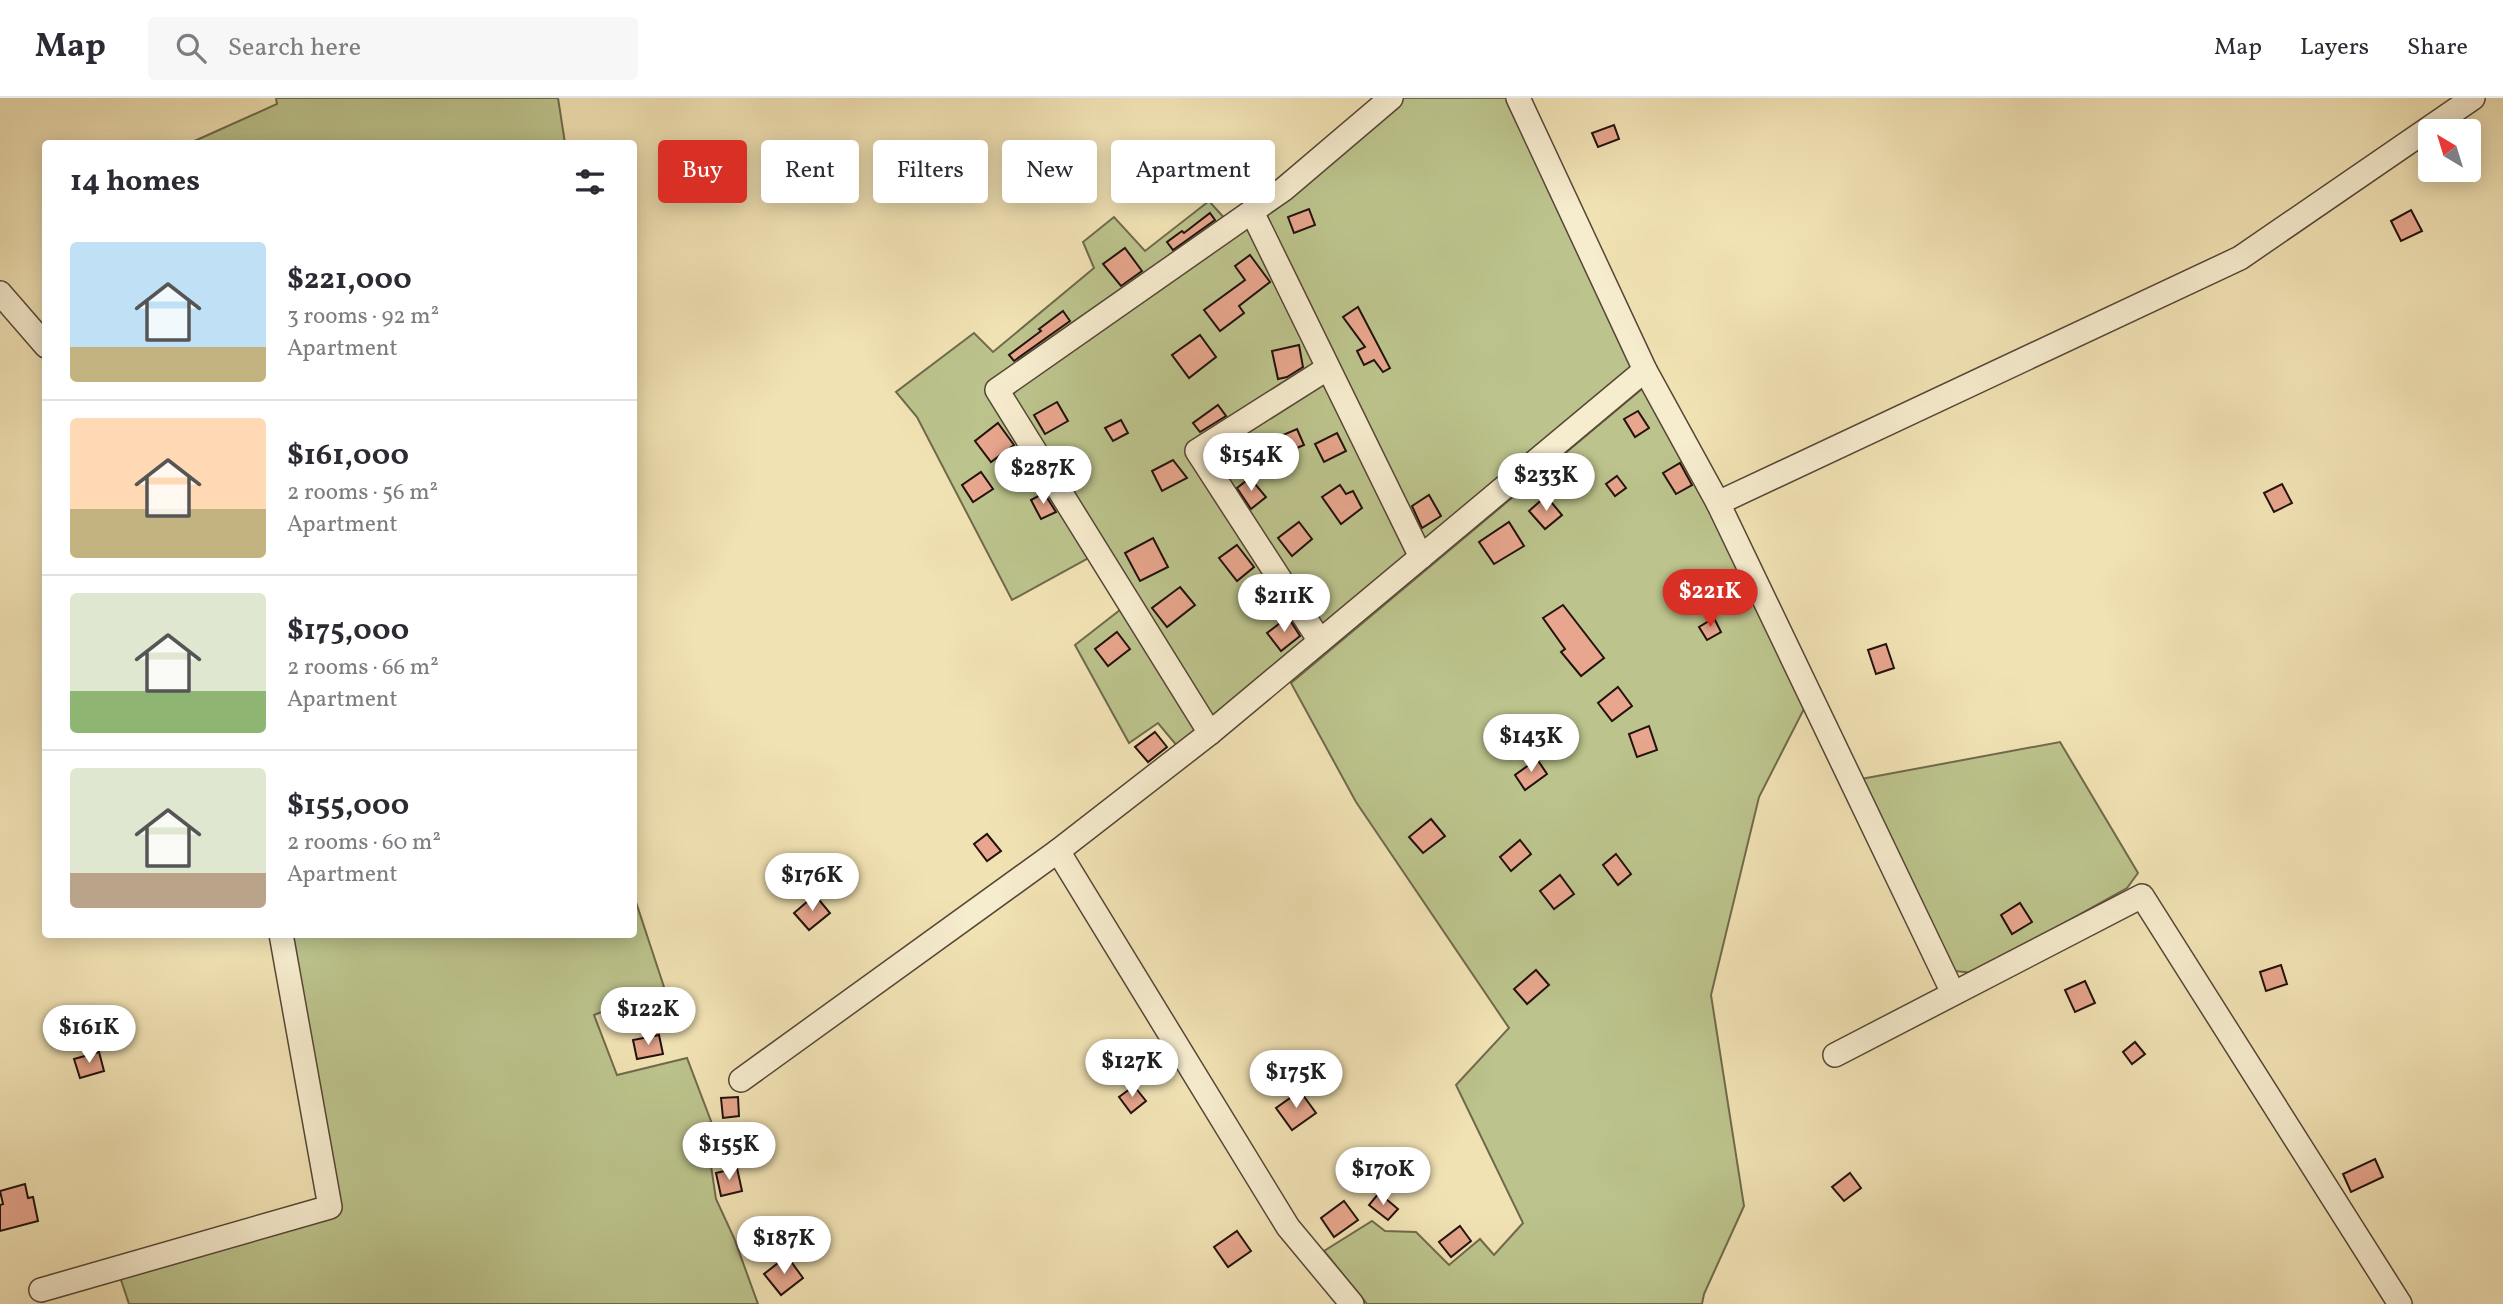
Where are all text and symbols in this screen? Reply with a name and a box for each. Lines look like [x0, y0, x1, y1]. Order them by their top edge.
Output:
search box [148, 17, 638, 80]
text: Map [35, 25, 106, 71]
icon: search [172, 29, 210, 67]
text: Search here [228, 30, 361, 66]
text: Map [2214, 31, 2262, 65]
text: Layers [2300, 31, 2369, 65]
text: Share [2407, 31, 2468, 65]
north arrow [2418, 119, 2482, 182]
map controls [2418, 119, 2481, 182]
chip: Buy [658, 140, 747, 203]
chip: Rent [761, 140, 859, 203]
chip: Filters [873, 140, 988, 203]
chip: New [1002, 140, 1097, 203]
chip: Apartment [1111, 140, 1275, 203]
text: 14 homes [70, 161, 200, 203]
icon: filters [571, 163, 609, 201]
text: $221,000 [287, 259, 412, 301]
icon: home [126, 270, 210, 354]
text: 3 rooms · 92 m² [287, 301, 439, 333]
text: Apartment [287, 333, 398, 365]
pin: $154K [1202, 434, 1300, 493]
text: $161,000 [287, 435, 409, 477]
text: $154K [1219, 440, 1283, 472]
icon: home [126, 446, 210, 530]
pin: $287K [994, 446, 1092, 506]
text: $287K [1011, 453, 1075, 485]
pin: $233K [1497, 454, 1595, 513]
text: $233K [1514, 460, 1578, 492]
text: 2 rooms · 56 m² [287, 477, 438, 509]
text: Apartment [287, 509, 398, 541]
pin: $221K [1661, 570, 1759, 629]
pin: $211K [1235, 574, 1333, 634]
text: $221K [1679, 576, 1741, 608]
text: $211K [1254, 581, 1314, 613]
text: $175,000 [287, 610, 409, 652]
icon: home [126, 621, 210, 705]
text: 2 rooms · 66 m² [287, 652, 439, 684]
text: Apartment [287, 684, 398, 716]
pin: $143K [1482, 714, 1580, 774]
text: $143K [1499, 721, 1563, 753]
text: $155,000 [287, 785, 409, 827]
icon: home [126, 796, 210, 880]
text: 2 rooms · 60 m² [287, 827, 441, 859]
pin: $176K [763, 854, 861, 913]
text: Apartment [287, 859, 398, 891]
text: $176K [781, 860, 843, 892]
pin: $122K [599, 988, 697, 1047]
text: $122K [617, 994, 679, 1026]
pin: $161K [40, 1006, 138, 1065]
text: $161K [59, 1012, 119, 1044]
pin: $127K [1083, 1040, 1181, 1099]
text: $127K [1101, 1046, 1163, 1078]
pin: $175K [1247, 1051, 1345, 1110]
text: $175K [1266, 1057, 1326, 1089]
pin: $155K [680, 1122, 778, 1182]
text: $155K [699, 1129, 759, 1161]
pin: $170K [1334, 1148, 1432, 1207]
text: $170K [1351, 1154, 1415, 1186]
pin: $187K [735, 1216, 833, 1276]
text: $187K [753, 1223, 815, 1255]

